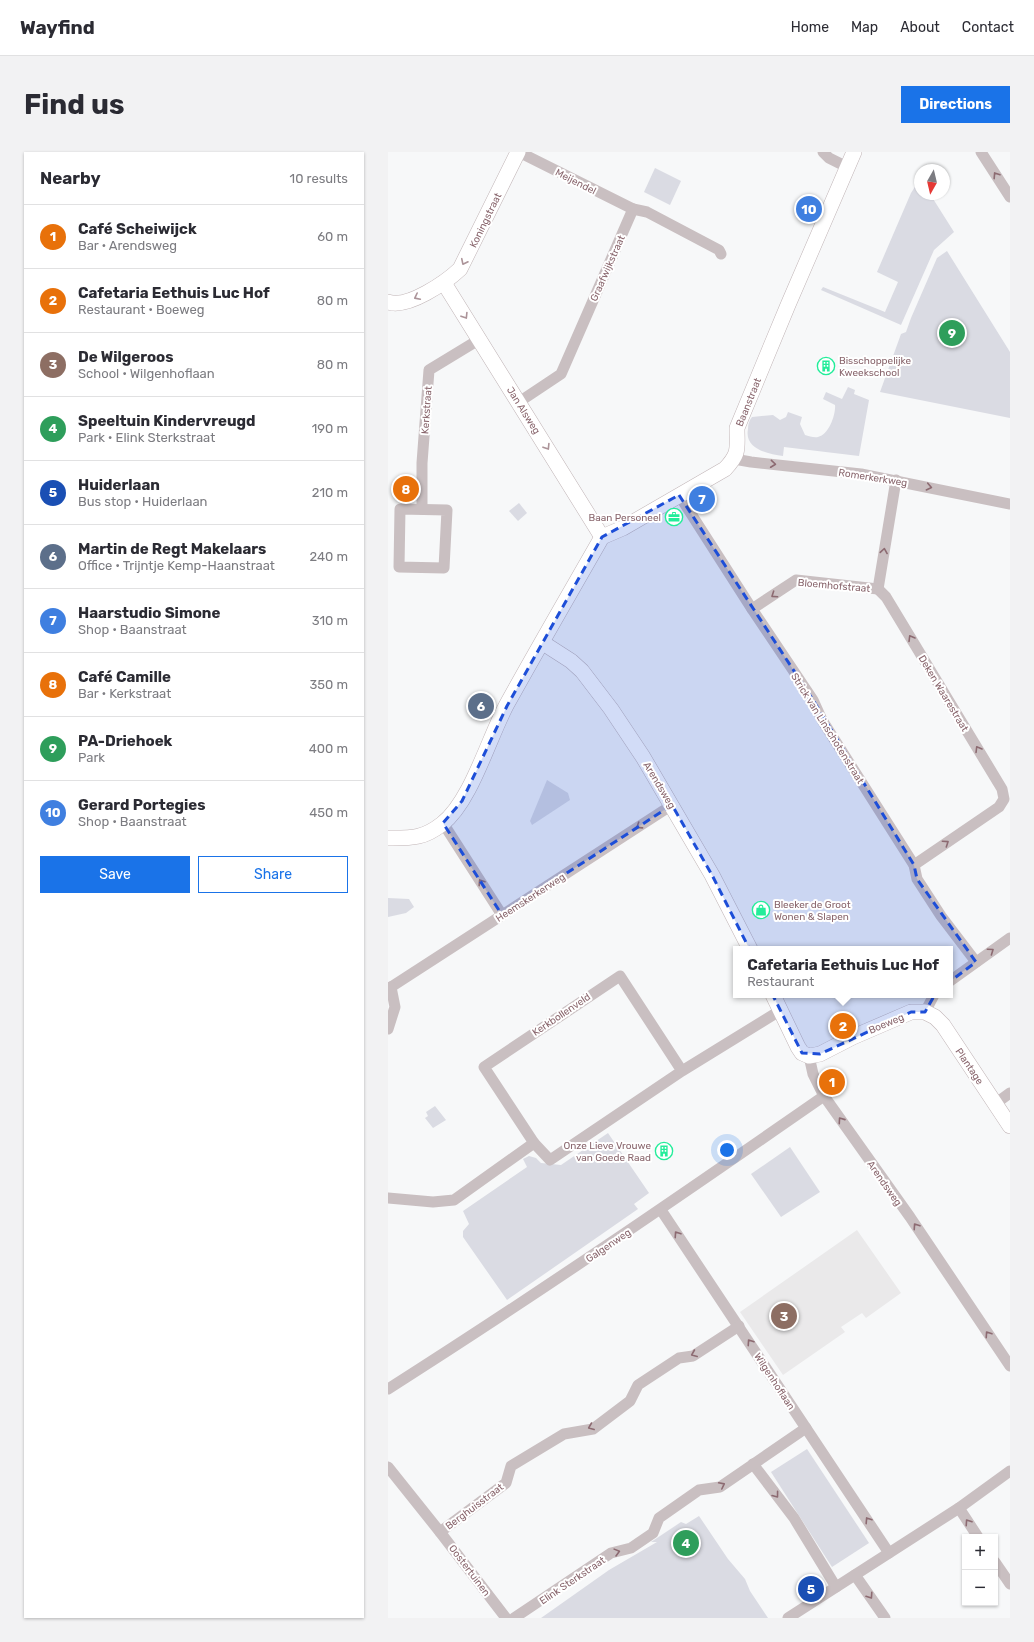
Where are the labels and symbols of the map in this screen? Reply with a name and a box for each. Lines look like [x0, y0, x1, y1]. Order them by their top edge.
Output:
north arrow [914, 164, 950, 200]
street label: Meijendel [553, 167, 598, 197]
one-way arrow [993, 172, 1000, 179]
street label: Koningstraat [467, 191, 504, 250]
pin: 10 [796, 194, 822, 224]
street label: Graafwijkstraat [588, 233, 628, 303]
one-way arrow [461, 258, 469, 266]
one-way arrow [414, 292, 421, 299]
one-way arrow [460, 312, 468, 319]
pin: 9 [939, 318, 965, 348]
place label: Bisschoppelijke Kweekschool [839, 355, 911, 379]
building icon: Bisschoppelijke Kweekschool [816, 356, 836, 376]
street label: Baanstraat [734, 376, 764, 428]
street label: Jan Alsweg [504, 385, 542, 436]
street label: Kerkstraat [419, 386, 435, 434]
one-way arrow [542, 443, 550, 450]
one-way arrow [770, 460, 776, 469]
street label: Romerkerkweg [838, 467, 908, 489]
pin: 8 [393, 474, 419, 504]
one-way arrow [926, 482, 932, 490]
pin: 7 [689, 484, 715, 514]
office icon: Baan Personeel [664, 507, 684, 527]
place label: Baan Personeel [588, 512, 661, 524]
one-way arrow [879, 548, 888, 554]
street label: Bloemhofstraat [797, 577, 871, 595]
one-way arrow [771, 590, 778, 597]
one-way arrow [908, 635, 915, 642]
street label: Deken Waarestraat [916, 653, 971, 734]
street label: Strick van Linschotenstraat [788, 671, 866, 786]
pin: 6 [468, 691, 494, 721]
one-way arrow [975, 746, 982, 753]
street label: Arendsweg [640, 760, 678, 811]
one-way arrow [636, 821, 643, 829]
one-way arrow [942, 840, 949, 848]
street label: Heemskerkerweg [494, 871, 568, 925]
one-way arrow [478, 879, 486, 886]
place label: Bleeker de Groot Wonen & Slapen [774, 899, 851, 923]
shop icon: Bleeker de Groot Wonen & Slapen [751, 900, 771, 920]
one-way arrow [987, 948, 994, 956]
street label: Kerkbollenveld [530, 991, 593, 1039]
pin: 2 [830, 1011, 856, 1041]
street label: Boeweg [867, 1011, 906, 1037]
street label: Plantage [953, 1046, 986, 1087]
pin: 1 [819, 1067, 845, 1097]
one-way arrow [839, 1117, 846, 1124]
place label: Onze Lieve Vrouwe van Goede Raad [563, 1140, 651, 1164]
your location [717, 1140, 737, 1160]
building icon: Onze Lieve Vrouwe van Goede Raad [654, 1141, 674, 1161]
street label: Arendsweg [864, 1159, 904, 1209]
one-way arrow [913, 1223, 921, 1230]
street label: Galgenweg [584, 1226, 633, 1265]
one-way arrow [674, 1231, 682, 1238]
pin: 3 [771, 1301, 797, 1331]
one-way arrow [985, 1331, 993, 1338]
one-way arrow [747, 1339, 754, 1346]
one-way arrow [691, 1349, 698, 1357]
street label: Wilgenhoflaan [751, 1351, 797, 1412]
one-way arrow [588, 1423, 595, 1431]
street label: Berghuisstraat [443, 1481, 506, 1532]
one-way arrow [718, 1482, 725, 1489]
one-way arrow [771, 1490, 778, 1497]
one-way arrow [865, 1517, 873, 1524]
one-way arrow [966, 1520, 973, 1527]
pin: 4 [673, 1528, 699, 1558]
street label: Oostertuinen [446, 1543, 492, 1599]
one-way arrow [613, 1548, 620, 1557]
street label: Elink Sterkstraat [537, 1554, 608, 1607]
pin: 5 [798, 1574, 824, 1604]
one-way arrow [865, 1592, 873, 1599]

